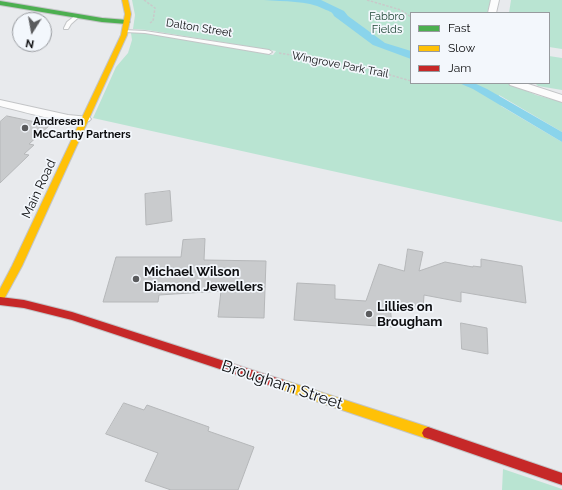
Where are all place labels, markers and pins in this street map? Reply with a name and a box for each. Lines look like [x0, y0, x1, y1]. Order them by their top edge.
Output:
place label: Andresen McCarthy Partners [33, 115, 131, 141]
marker: Andresen McCarthy Partners [20, 123, 30, 133]
place label: Michael Wilson Diamond Jewellers [144, 264, 263, 295]
marker: Michael Wilson Diamond Jewellers [131, 274, 141, 284]
place label: Lillies on Brougham [377, 299, 442, 330]
marker: Lillies on Brougham [364, 309, 374, 319]

